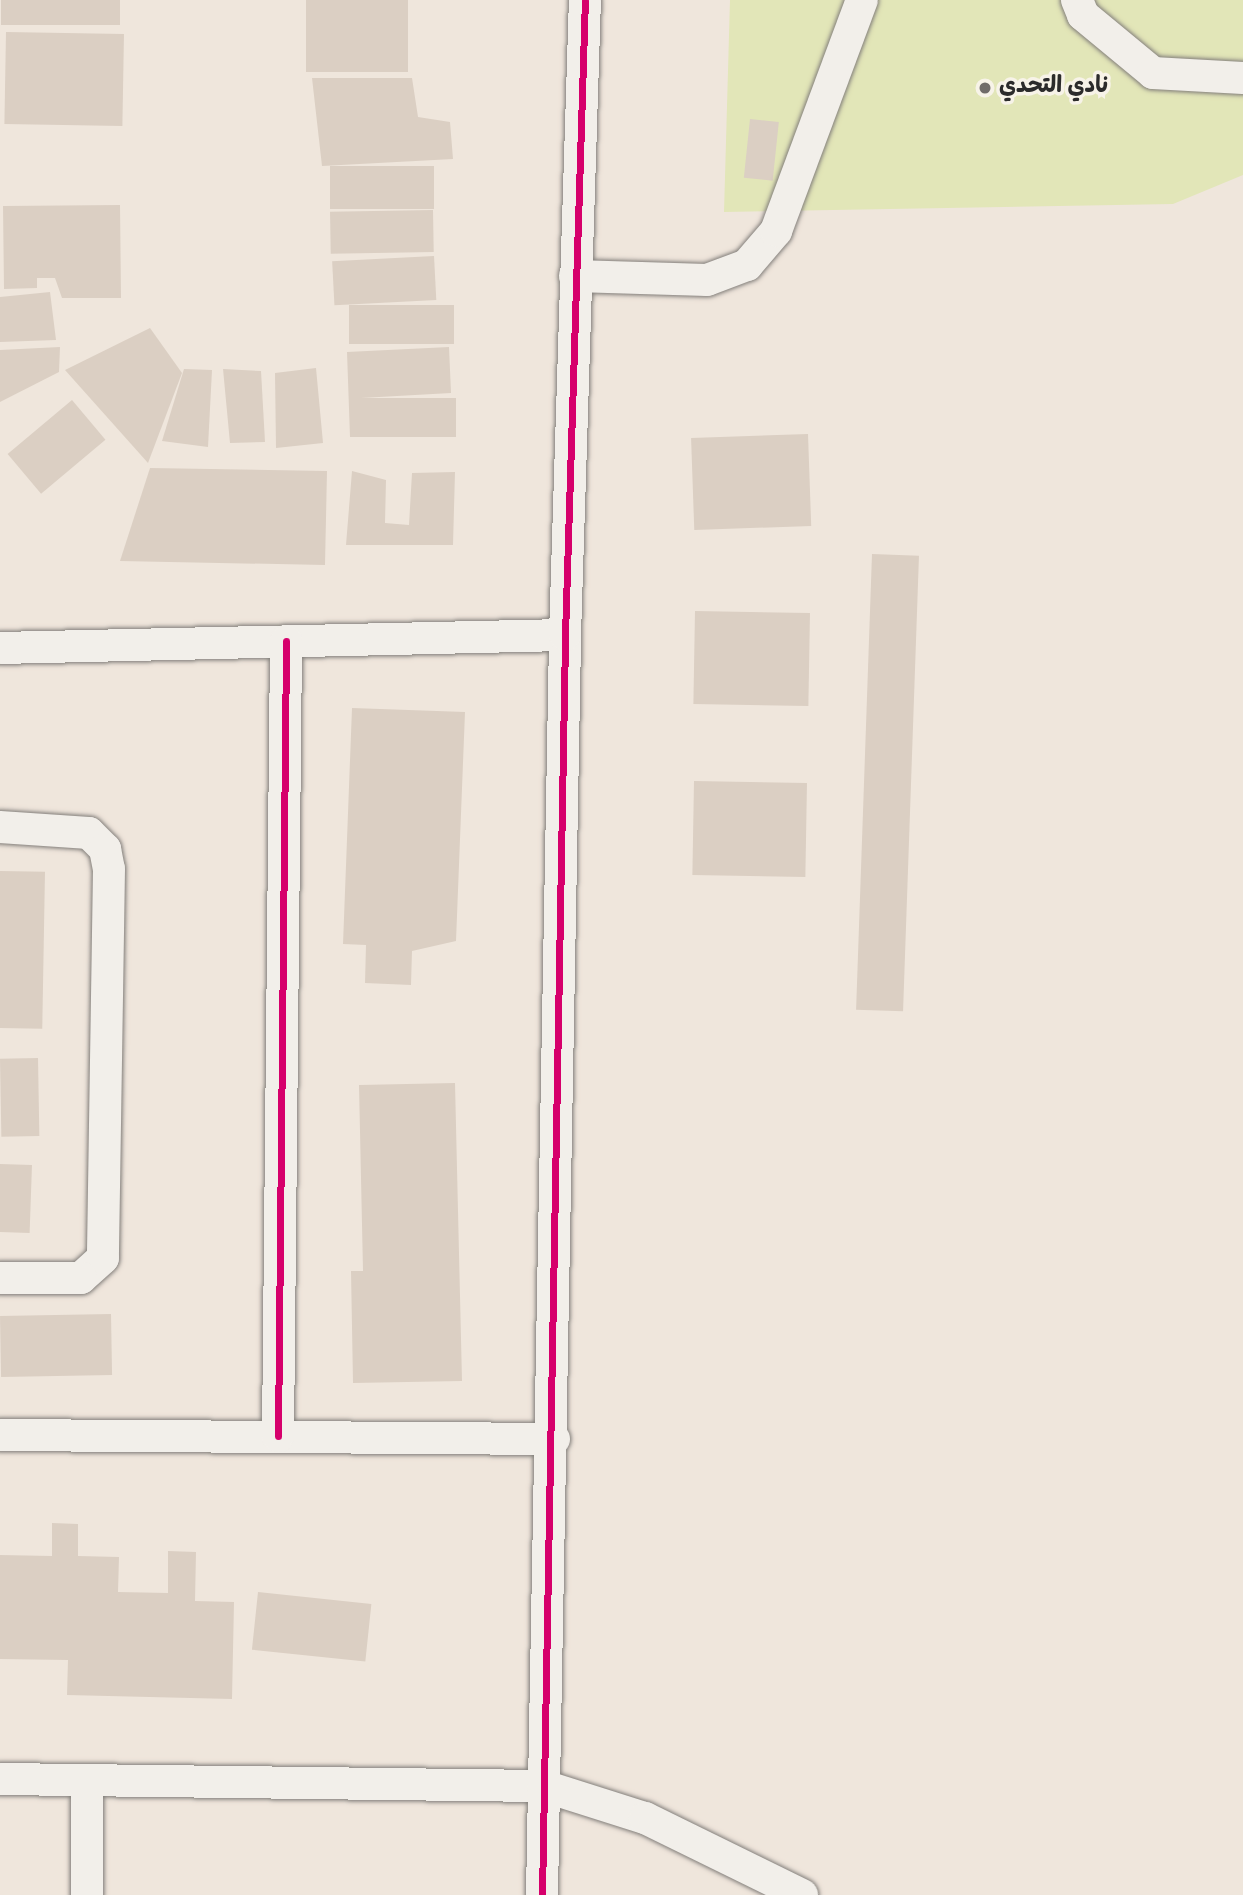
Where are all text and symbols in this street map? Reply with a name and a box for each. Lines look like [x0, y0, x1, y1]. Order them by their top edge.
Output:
place label: نادي التحدي [999, 74, 1108, 102]
marker: نادي التحدي [977, 80, 993, 96]

